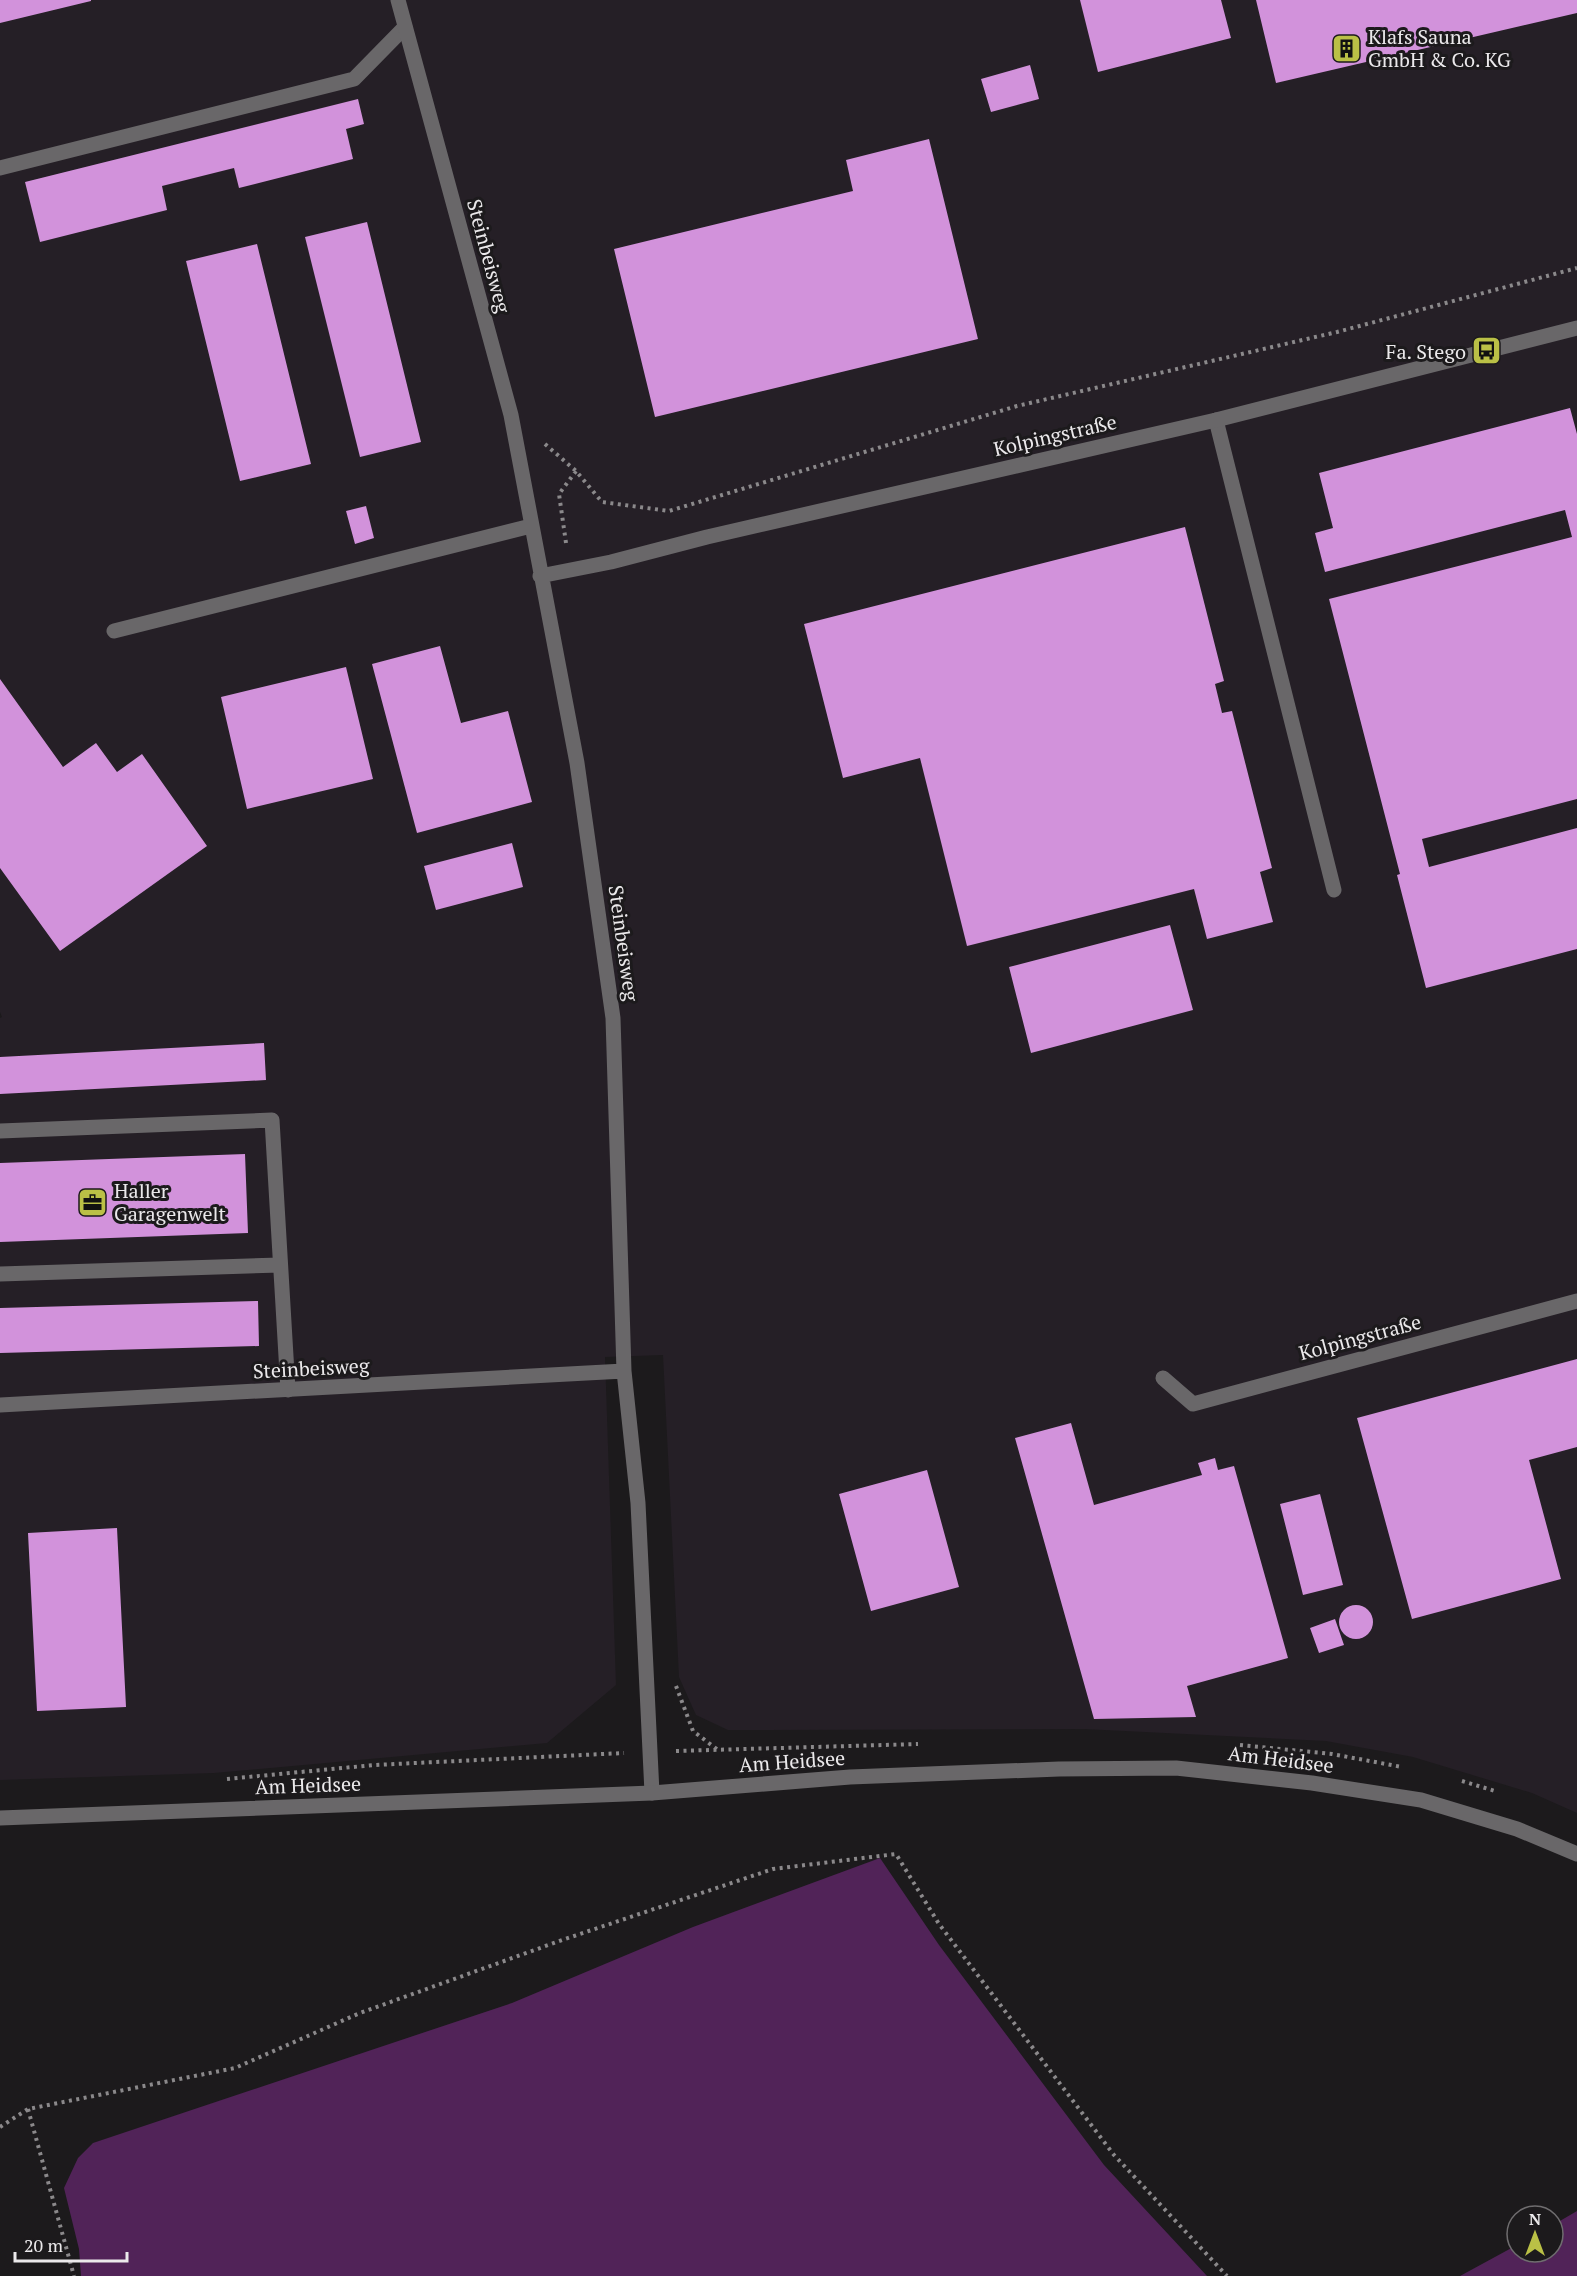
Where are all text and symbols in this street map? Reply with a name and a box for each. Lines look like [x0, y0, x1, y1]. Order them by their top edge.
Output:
place label: Klafs Sauna GmbH & Co. KG [1368, 23, 1511, 73]
building icon: Klafs Sauna GmbH & Co. KG [1331, 32, 1363, 64]
street label: Steinbeisweg [461, 196, 517, 316]
bus stop icon: Fa. Stego [1471, 335, 1503, 367]
place label: Fa. Stego [1386, 338, 1466, 365]
street label: Kolpingstraße [991, 408, 1119, 462]
street label: Steinbeisweg [603, 883, 646, 1003]
place label: Haller Garagenwelt [114, 1177, 226, 1227]
office icon: Haller Garagenwelt [77, 1186, 109, 1218]
street label: Kolpingstraße [1296, 1308, 1424, 1366]
street label: Steinbeisweg [252, 1351, 370, 1385]
street label: Am Heidsee [1227, 1739, 1335, 1779]
street label: Am Heidsee [738, 1744, 846, 1778]
street label: Am Heidsee [254, 1770, 362, 1800]
north arrow [1505, 2204, 1565, 2264]
text: N [1529, 2208, 1541, 2230]
scale bar [15, 2225, 128, 2263]
text: 20 m [24, 2233, 64, 2257]

